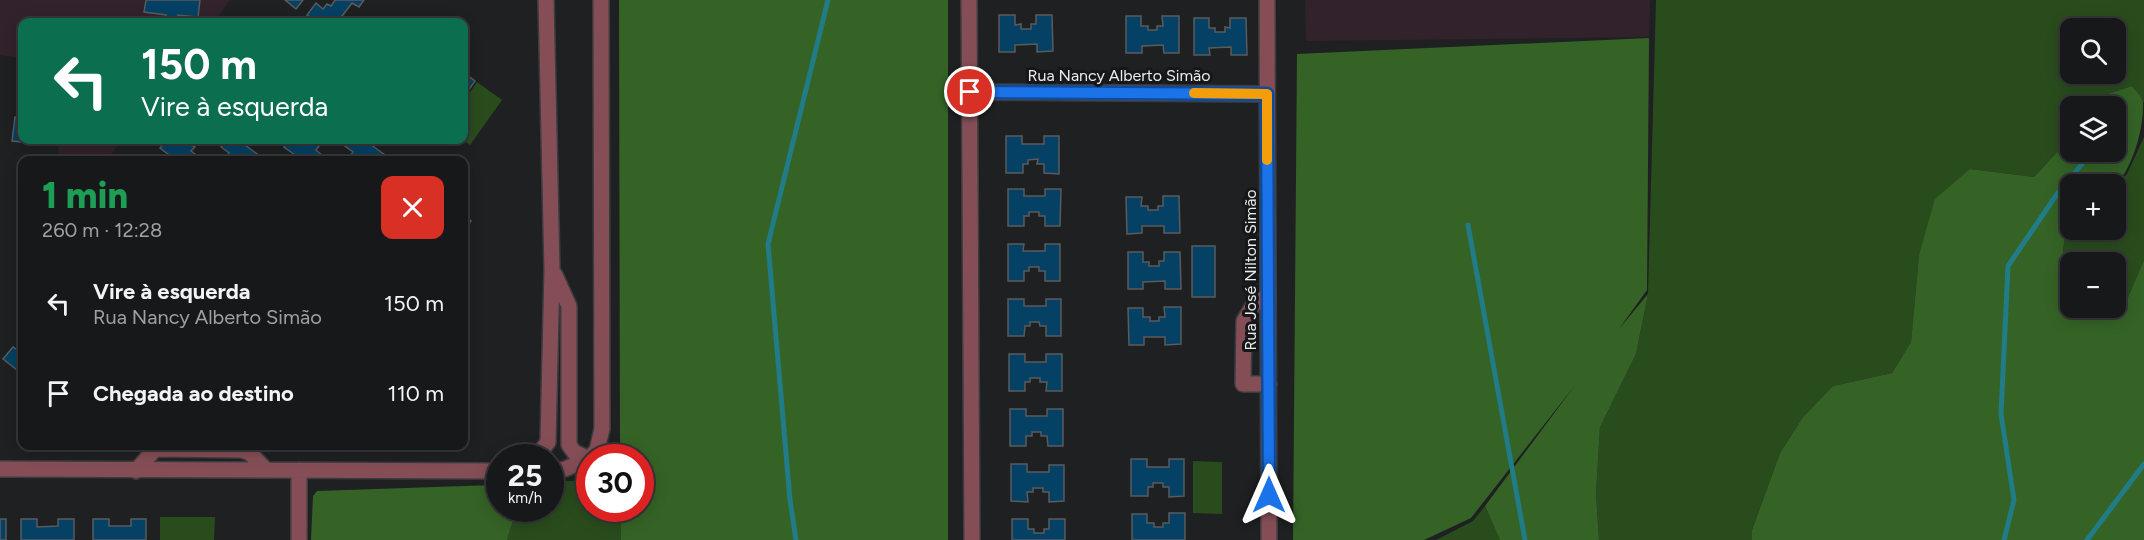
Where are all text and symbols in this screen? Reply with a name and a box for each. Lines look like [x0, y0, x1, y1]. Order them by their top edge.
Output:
map controls [2060, 18, 2126, 318]
button: search [2060, 18, 2126, 84]
text: 150 m [141, 39, 257, 90]
icon: left [42, 42, 120, 120]
pin [944, 66, 995, 117]
street label: Rua Nancy Alberto Simão [1027, 66, 1211, 85]
icon: arrive [953, 75, 986, 108]
text: Vire à esquerda [141, 90, 328, 123]
button: layers [2060, 96, 2126, 162]
text: 1 min [42, 174, 128, 217]
button: + [2060, 174, 2126, 240]
button: close [381, 176, 444, 239]
street label: Rua José Nilton Simão [1241, 189, 1260, 351]
text: 260 m · 12:28 [42, 218, 162, 242]
button: − [2060, 252, 2126, 318]
text: Vire à esquerda [93, 278, 251, 305]
icon: left [42, 287, 75, 320]
text: 150 m [384, 290, 444, 317]
text: Rua Nancy Alberto Simão [93, 305, 322, 329]
icon: arrive [42, 377, 75, 410]
text: Chegada ao destino [93, 380, 294, 407]
text: 110 m [388, 380, 444, 407]
speed limit sign: 30 [576, 444, 654, 522]
text: 25 [508, 457, 542, 494]
position arrow [1237, 463, 1301, 527]
text: km/h [508, 489, 542, 507]

